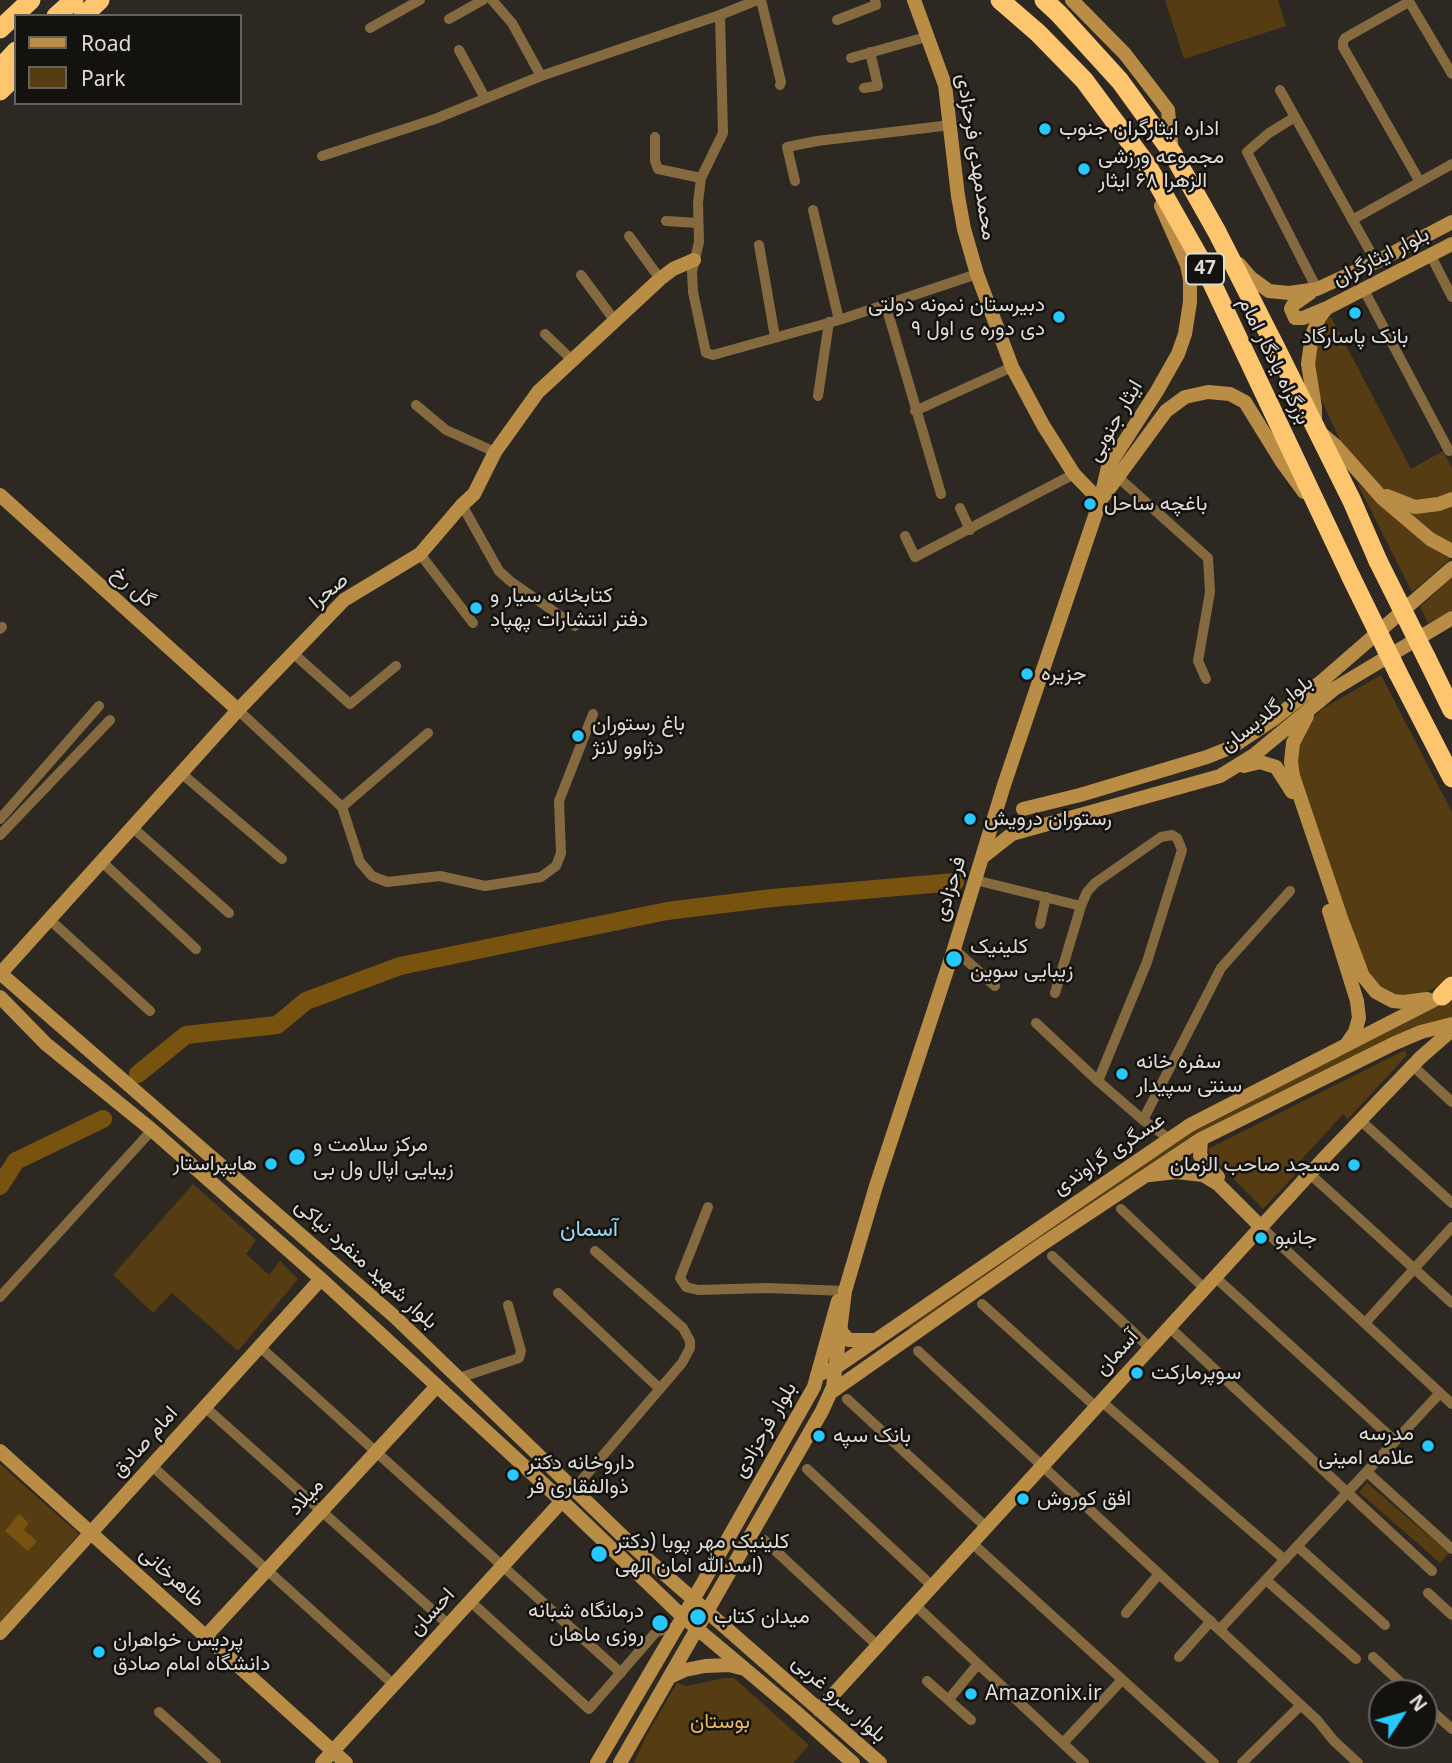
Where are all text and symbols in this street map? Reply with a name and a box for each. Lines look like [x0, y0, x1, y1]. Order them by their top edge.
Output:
legend [14, 14, 242, 105]
text: Road [81, 29, 131, 57]
text: Park [81, 64, 125, 92]
street label: محمدمهدی فرحزادی [950, 72, 1002, 242]
place label: اداره ایثارگران جنوب [1059, 116, 1219, 142]
marker: اداره ایثارگران جنوب [1037, 121, 1053, 137]
place label: مجموعه ورزشی الزهرا ۶۸ ایثار [1098, 144, 1224, 194]
marker: مجموعه ورزشی الزهرا ۶۸ ایثار [1076, 161, 1092, 177]
street label: بلوار ایثارگران [1329, 222, 1433, 292]
road number: 47 [1186, 254, 1224, 284]
place label: دبیرستان نمونه دولتی ۹ دی دوره ی اول [868, 292, 1045, 342]
street label: بزرگراه یادگار امام [1232, 293, 1316, 429]
marker: بانک پاسارگاد [1347, 305, 1363, 321]
marker: دبیرستان نمونه دولتی ۹ دی دوره ی اول [1051, 309, 1067, 325]
place label: بانک پاسارگاد [1301, 324, 1409, 350]
street label: ایثار جنوبی [1082, 376, 1148, 466]
place label: باغچه ساحل [1104, 491, 1207, 517]
marker: باغچه ساحل [1082, 496, 1098, 512]
street label: گل رخ [106, 561, 160, 613]
street label: صحرا [304, 567, 354, 615]
place label: کتابخانه سیار و دفتر انتشارات پهپاد [490, 583, 648, 633]
marker: کتابخانه سیار و دفتر انتشارات پهپاد [468, 600, 484, 616]
place label: جزیره [1041, 661, 1087, 687]
marker: جزیره [1019, 666, 1035, 682]
street label: بلوار گلدیسان [1216, 670, 1318, 758]
place label: باغ رستوران دژاوو لانژ [592, 711, 685, 761]
marker: باغ رستوران دژاوو لانژ [570, 728, 586, 744]
place label: رستوران درویش [984, 806, 1112, 832]
marker: رستوران درویش [962, 811, 978, 827]
street label: فرحزادی [928, 853, 972, 925]
place label: کلینیک زیبایی سوین [970, 934, 1073, 984]
marker: کلینیک زیبایی سوین [944, 949, 964, 969]
place label: سفره خانه سنتی سپیدار [1136, 1049, 1242, 1099]
marker: سفره خانه سنتی سپیدار [1114, 1066, 1130, 1082]
street label: عسگری گراوندی [1048, 1107, 1170, 1201]
place label: مرکز سلامت و زیبایی اپال ول بی [313, 1132, 454, 1182]
marker: مرکز سلامت و زیبایی اپال ول بی [287, 1147, 307, 1167]
place label: هایپراستار [172, 1151, 257, 1177]
place label: مسجد صاحب الزمان [1170, 1152, 1340, 1178]
marker: هایپراستار [263, 1156, 279, 1172]
marker: مسجد صاحب الزمان [1346, 1157, 1362, 1173]
street label: بلوار شهید منفرد نیاکی [289, 1193, 443, 1335]
district label: آسمان [560, 1215, 618, 1243]
place label: جانبو [1275, 1225, 1317, 1251]
marker: جانبو [1253, 1230, 1269, 1246]
street label: آسمان [1090, 1325, 1144, 1381]
place label: سوپرمارکت [1151, 1360, 1241, 1386]
marker: سوپرمارکت [1129, 1365, 1145, 1381]
street label: بلوار فرحزادی [728, 1378, 802, 1482]
street label: امام صادق [106, 1401, 184, 1483]
place label: مدرسه علامه امینی [1318, 1421, 1414, 1471]
place label: بانک سپه [833, 1423, 911, 1449]
marker: بانک سپه [811, 1428, 827, 1444]
marker: مدرسه علامه امینی [1420, 1438, 1436, 1454]
place label: داروخانه دکتر ذوالفقاری فر [527, 1450, 635, 1500]
marker: داروخانه دکتر ذوالفقاری فر [505, 1467, 521, 1483]
street label: میلاد [283, 1473, 329, 1521]
place label: افق کوروش [1037, 1486, 1131, 1512]
marker: افق کوروش [1015, 1491, 1031, 1507]
place label: کلینیک مهر پویا (دکتر اسدالله امان الهی) [615, 1529, 789, 1579]
street label: طاهرخانی [134, 1541, 210, 1613]
marker: کلینیک مهر پویا (دکتر اسدالله امان الهی) [589, 1544, 609, 1564]
street label: احسان [404, 1583, 460, 1641]
place label: درمانگاه شبانه روزی ماهان [528, 1598, 644, 1648]
place label: میدان کتاب [714, 1604, 810, 1630]
marker: میدان کتاب [688, 1607, 708, 1627]
marker: درمانگاه شبانه روزی ماهان [650, 1613, 670, 1633]
place label: پردیس خواهران دانشگاه امام صادق [113, 1627, 270, 1677]
marker: پردیس خواهران دانشگاه امام صادق [91, 1644, 107, 1660]
street label: بلوار سرو غربی [786, 1650, 892, 1748]
north arrow [1368, 1679, 1438, 1749]
place label: Amazonix.ir [985, 1681, 1102, 1707]
marker: Amazonix.ir [963, 1686, 979, 1702]
text: N [1403, 1689, 1433, 1717]
park label: بوستان [690, 1709, 750, 1735]

